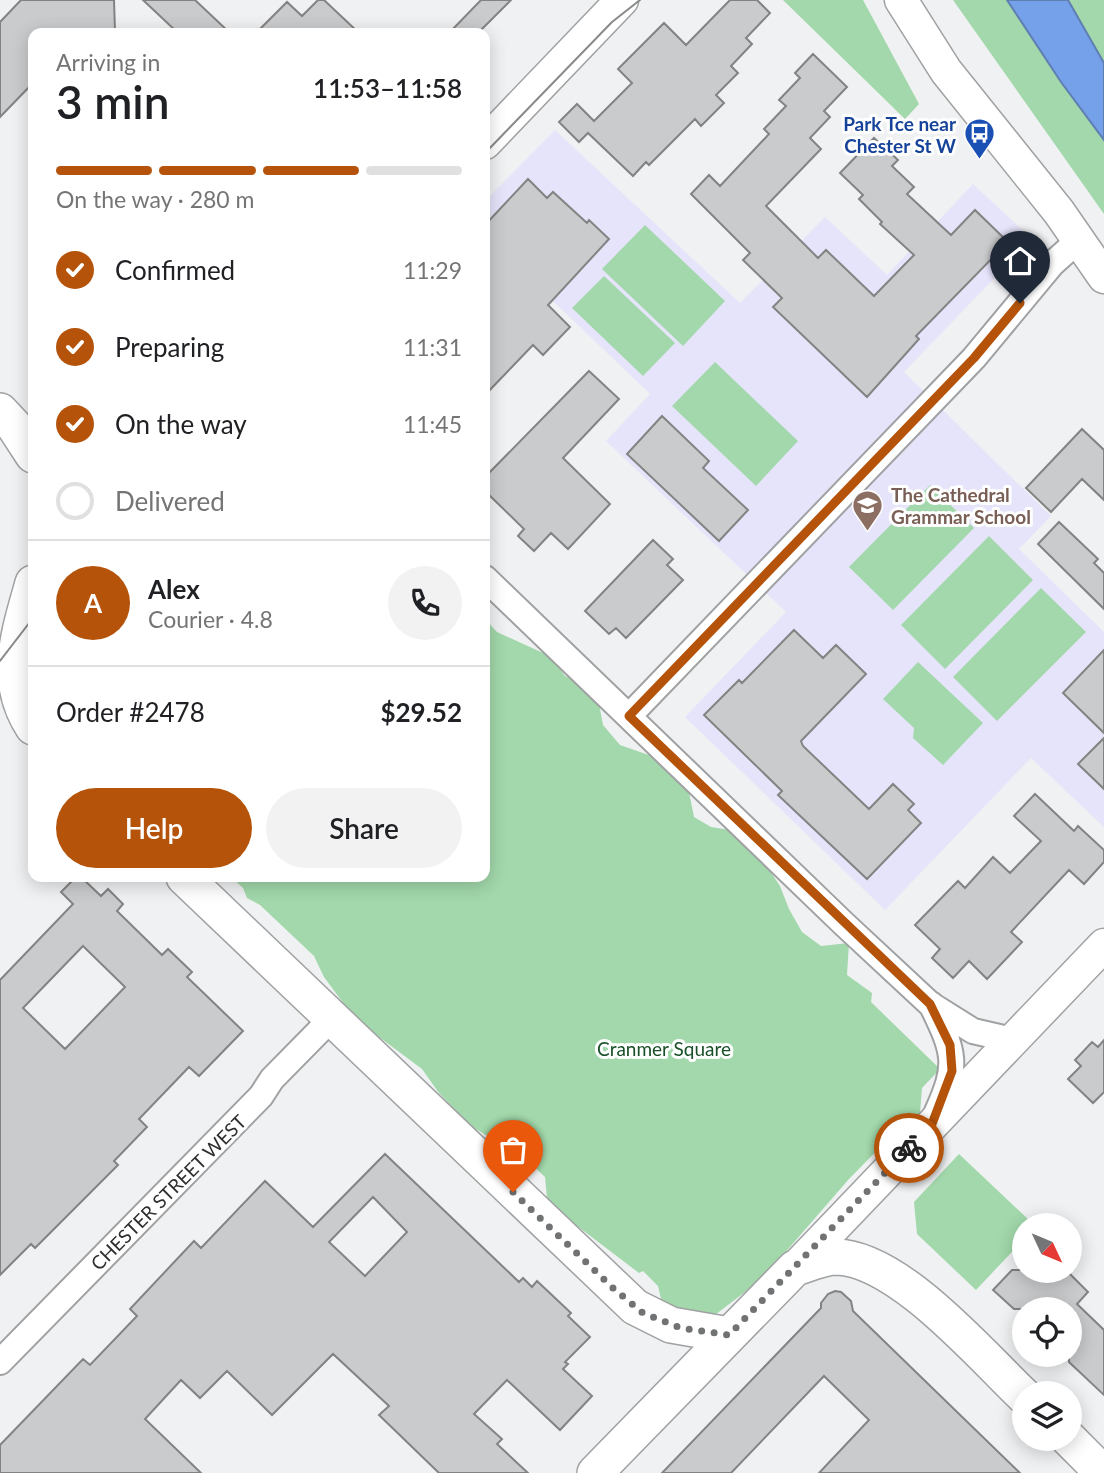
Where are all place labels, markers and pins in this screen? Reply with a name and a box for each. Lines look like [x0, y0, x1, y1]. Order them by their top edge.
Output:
place label: Park Tce near Chester St W [843, 112, 957, 157]
bus stop icon: Park Tce near Chester St W [962, 117, 996, 161]
pin [990, 231, 1050, 303]
place label: The Cathedral Grammar School [891, 483, 1031, 528]
school or university icon: The Cathedral Grammar School [851, 488, 885, 532]
pin [483, 1120, 543, 1192]

